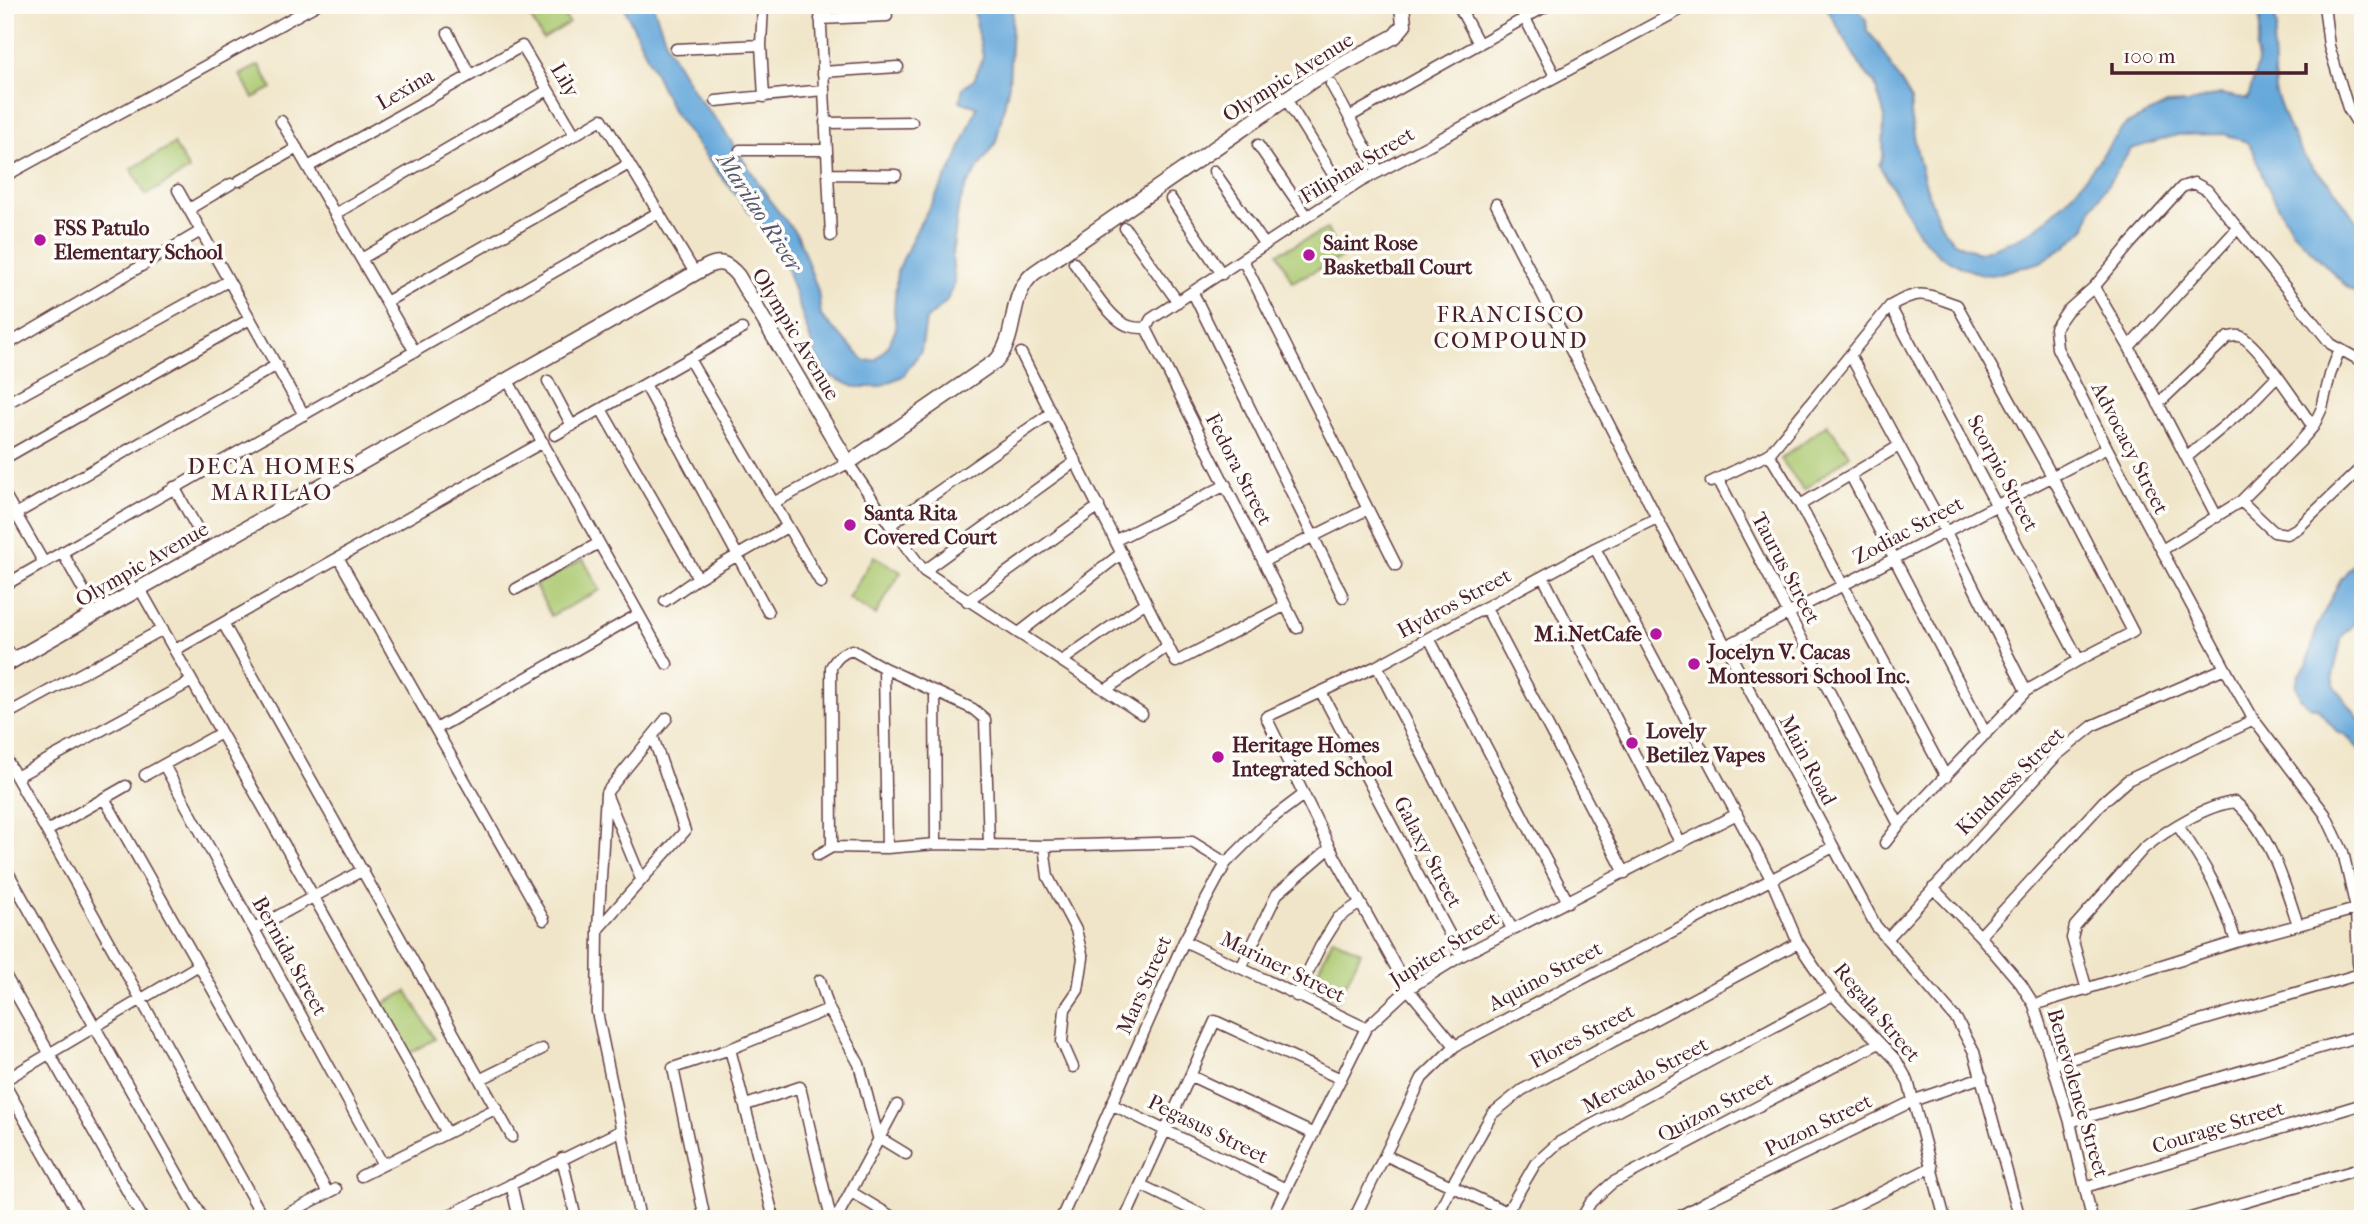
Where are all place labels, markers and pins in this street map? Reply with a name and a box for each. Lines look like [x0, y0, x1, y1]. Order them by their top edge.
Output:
place label: FSS Patulo Elementary School [53, 216, 223, 264]
place label: Saint Rose Basketball Court [1323, 231, 1473, 279]
marker: FSS Patulo Elementary School [32, 232, 48, 248]
marker: Saint Rose Basketball Court [1301, 247, 1317, 263]
place label: Santa Rita Covered Court [864, 501, 998, 549]
marker: Santa Rita Covered Court [842, 517, 858, 533]
place label: M.i.NetCafe [1533, 622, 1643, 646]
marker: M.i.NetCafe [1648, 626, 1664, 642]
place label: Jocelyn V. Cacas Montessori School Inc. [1706, 640, 1910, 688]
marker: Jocelyn V. Cacas Montessori School Inc. [1686, 656, 1702, 672]
place label: Lovely Betilez Vapes [1646, 719, 1765, 767]
place label: Heritage Homes Integrated School [1232, 733, 1393, 781]
marker: Lovely Betilez Vapes [1624, 735, 1640, 751]
marker: Heritage Homes Integrated School [1210, 749, 1226, 765]

